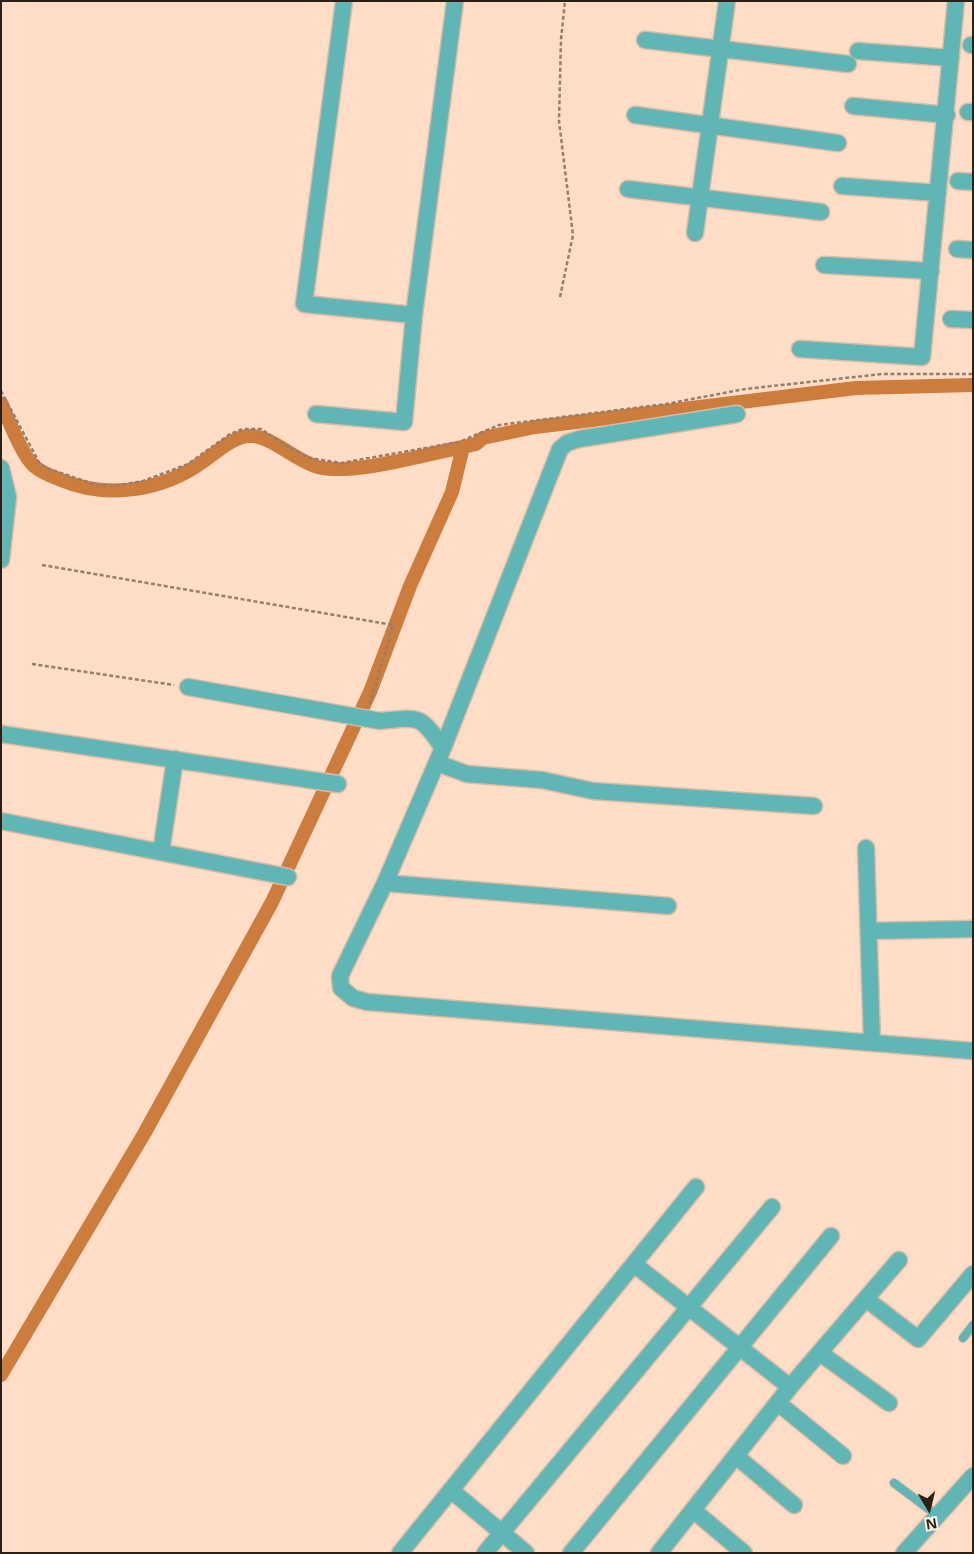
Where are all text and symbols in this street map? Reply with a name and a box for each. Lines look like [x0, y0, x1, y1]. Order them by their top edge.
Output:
north arrow [904, 1484, 954, 1534]
text: N [924, 1514, 939, 1535]

